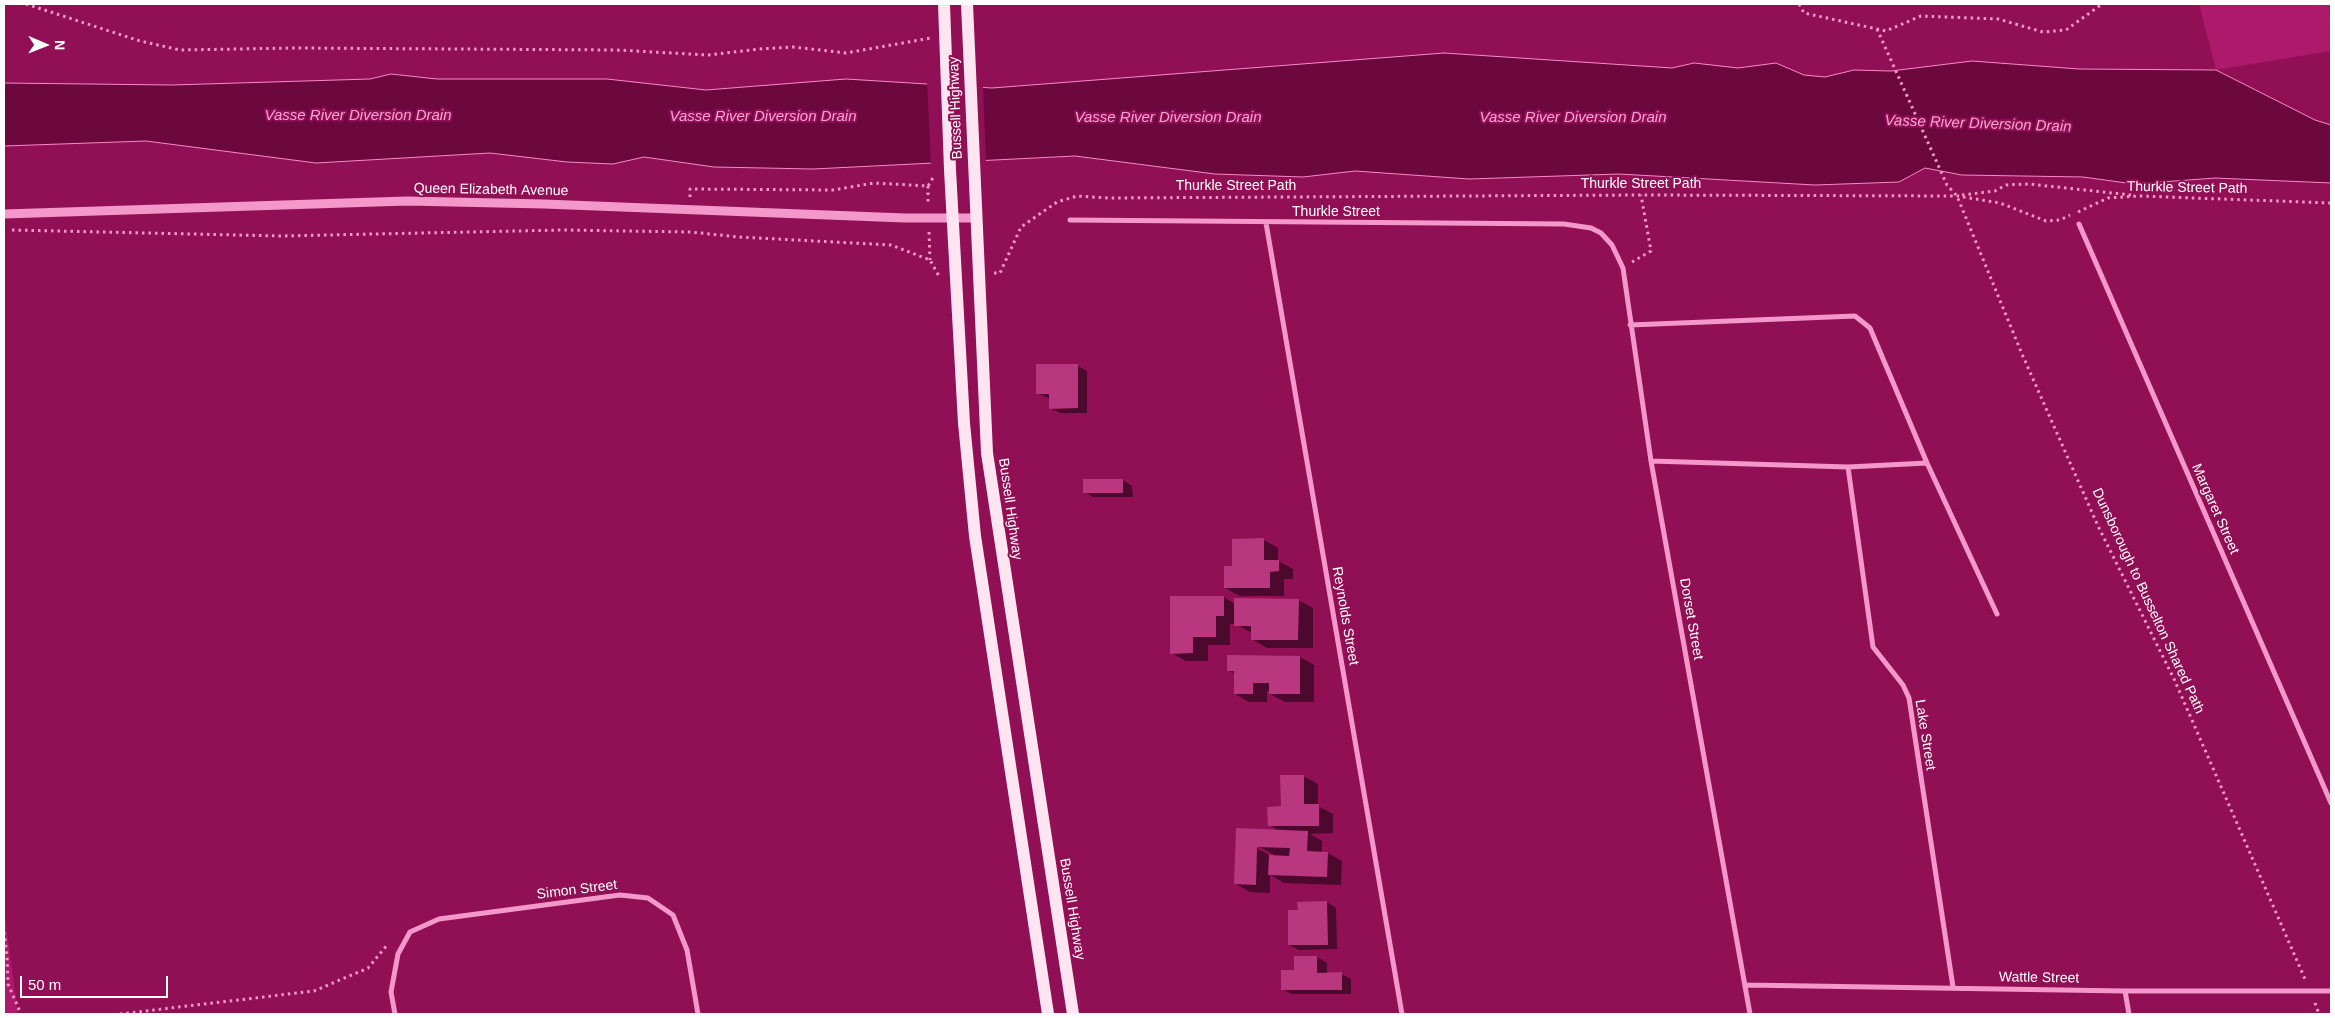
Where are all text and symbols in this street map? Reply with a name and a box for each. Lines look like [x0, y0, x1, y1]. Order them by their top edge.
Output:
north arrow [20, 20, 70, 70]
text: N [52, 40, 68, 50]
street label: Bussell Highway [946, 56, 966, 160]
water label: Vasse River Diversion Drain [264, 107, 452, 125]
water label: Vasse River Diversion Drain [669, 108, 857, 126]
water label: Vasse River Diversion Drain [1074, 109, 1262, 127]
water label: Vasse River Diversion Drain [1479, 109, 1667, 127]
water label: Vasse River Diversion Drain [1884, 112, 2072, 136]
street label: Thurkle Street Path [1581, 176, 1701, 192]
street label: Thurkle Street Path [1176, 178, 1296, 194]
street label: Thurkle Street Path [2127, 179, 2247, 197]
street label: Queen Elizabeth Avenue [414, 180, 568, 200]
street label: Thurkle Street [1292, 204, 1380, 220]
street label: Bussell Highway [995, 457, 1025, 561]
street label: Margaret Street [2188, 461, 2242, 557]
street label: Dunsborough to Busselton Shared Path [2088, 486, 2208, 716]
street label: Reynolds Street [1328, 565, 1362, 667]
street label: Dorset Street [1676, 577, 1706, 661]
street label: Lake Street [1911, 698, 1939, 772]
street label: Bussell Highway [1056, 857, 1088, 961]
street label: Simon Street [536, 877, 618, 903]
scale bar [22, 966, 170, 998]
street label: Wattle Street [1999, 969, 2079, 987]
text: 50 m [28, 976, 61, 993]

